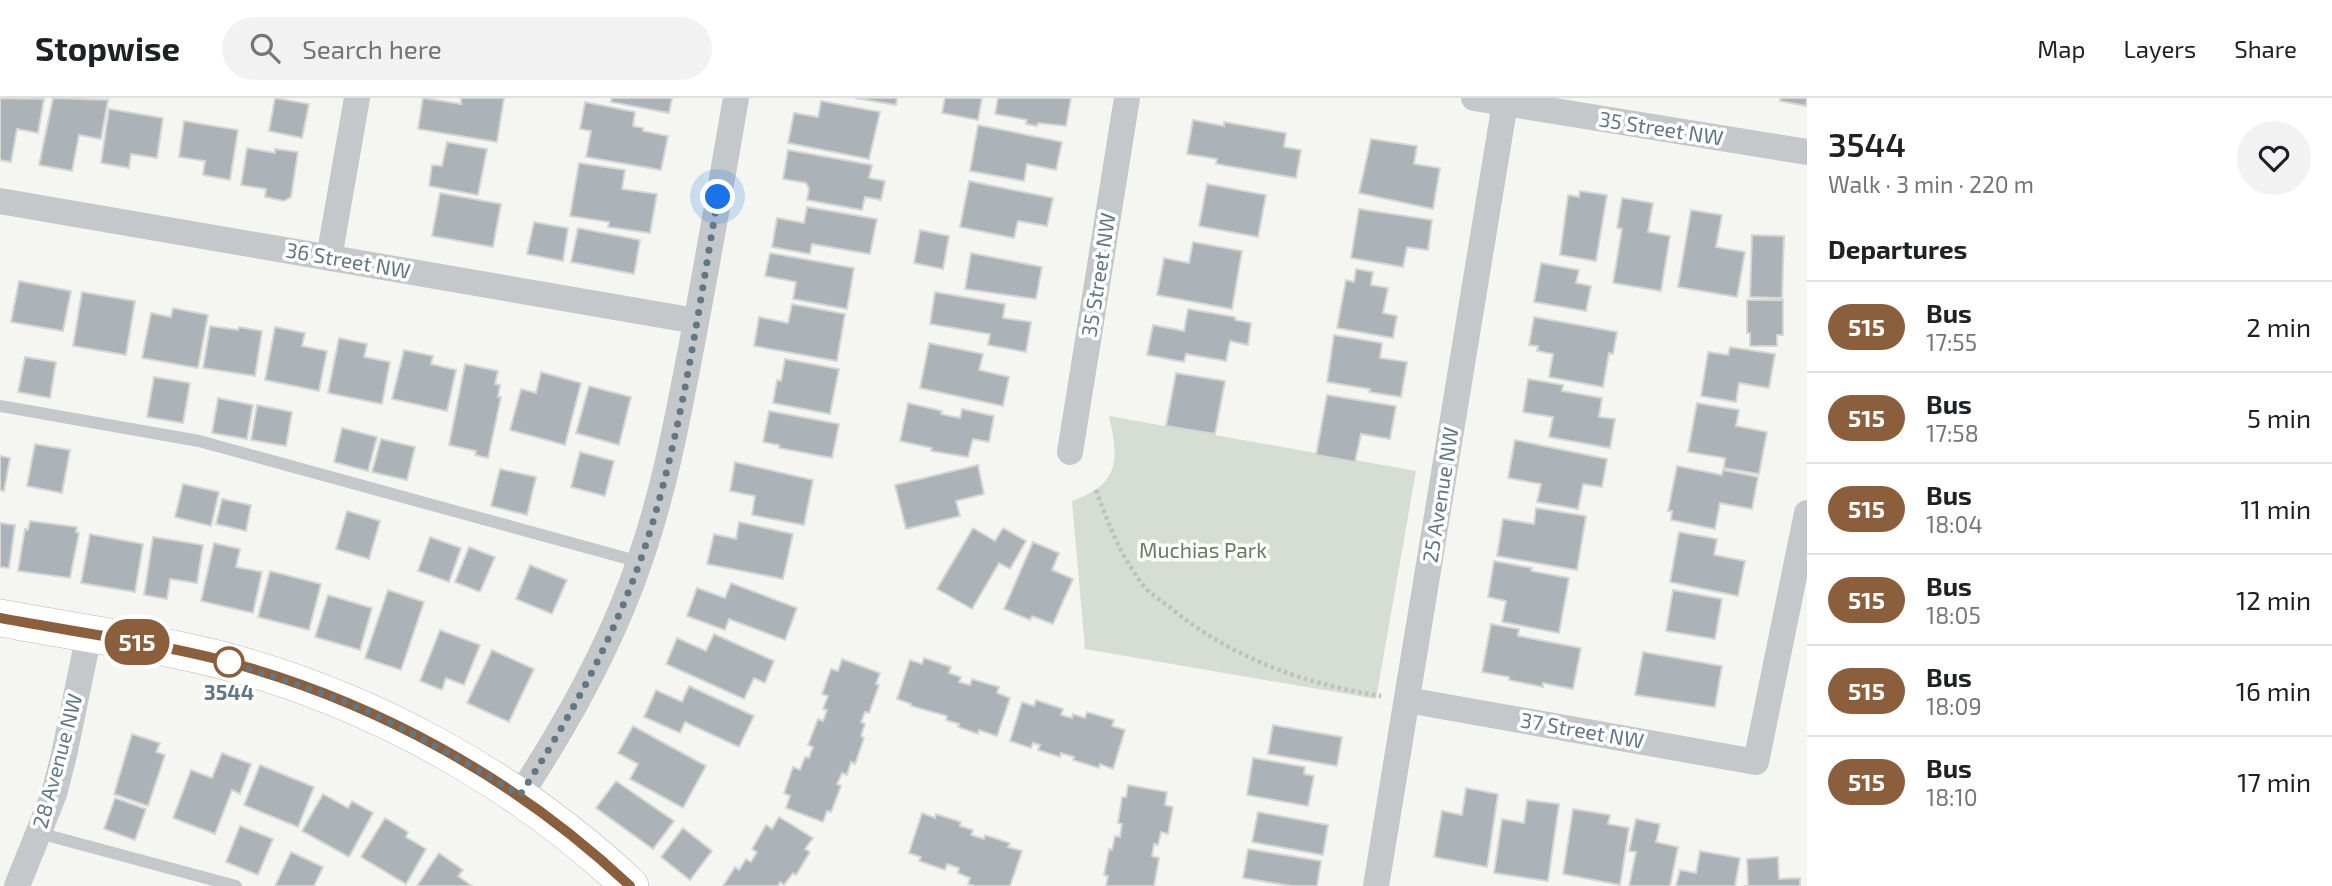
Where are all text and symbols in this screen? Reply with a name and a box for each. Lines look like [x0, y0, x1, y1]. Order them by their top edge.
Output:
search box [222, 17, 712, 80]
text: Stopwise [35, 28, 180, 68]
icon: search [246, 29, 284, 67]
text: Search here [302, 33, 442, 64]
text: Map [2037, 34, 2085, 63]
text: Layers [2123, 34, 2196, 63]
text: Share [2234, 34, 2297, 63]
street label: 35 Street NW [1597, 105, 1725, 150]
button: heart [2237, 121, 2311, 195]
text: 3544 [1828, 124, 1906, 164]
text: Walk · 3 min · 220 m [1828, 170, 2034, 198]
your location [700, 179, 735, 214]
street label: 35 Street NW [1075, 211, 1120, 339]
text: Departures [1828, 233, 1967, 264]
street label: 36 Street NW [284, 236, 413, 283]
text: Bus [1926, 297, 1972, 328]
text: 2 min [2246, 311, 2311, 342]
text: 515 [1848, 312, 1885, 341]
text: 17:55 [1926, 328, 1977, 356]
text: Bus [1926, 388, 1972, 419]
text: 5 min [2247, 402, 2311, 433]
text: 515 [1848, 403, 1885, 432]
text: 17:58 [1926, 419, 1979, 447]
street label: 25 Avenue NW [1416, 425, 1463, 564]
text: Bus [1926, 479, 1972, 510]
text: 11 min [2240, 493, 2311, 524]
text: 515 [1848, 494, 1885, 523]
text: 18:04 [1926, 510, 1983, 538]
park label: Muchias Park [1139, 537, 1267, 562]
text: Bus [1926, 570, 1972, 601]
text: 12 min [2236, 584, 2311, 615]
text: 515 [1848, 585, 1885, 614]
text: 18:05 [1926, 601, 1981, 629]
line badge: 515 [97, 619, 177, 665]
text: 515 [119, 627, 155, 656]
marker: 3544 [214, 647, 244, 677]
text: Bus [1926, 661, 1972, 692]
text: 16 min [2236, 675, 2311, 706]
text: 515 [1848, 676, 1885, 705]
place label: 3544 [204, 679, 254, 704]
street label: 28 Avenue NW [27, 690, 87, 831]
text: 18:09 [1926, 692, 1982, 720]
street label: 37 Street NW [1519, 706, 1646, 753]
text: Bus [1926, 752, 1972, 783]
text: 17 min [2237, 766, 2311, 797]
text: 515 [1848, 767, 1885, 796]
text: 18:10 [1926, 783, 1978, 811]

